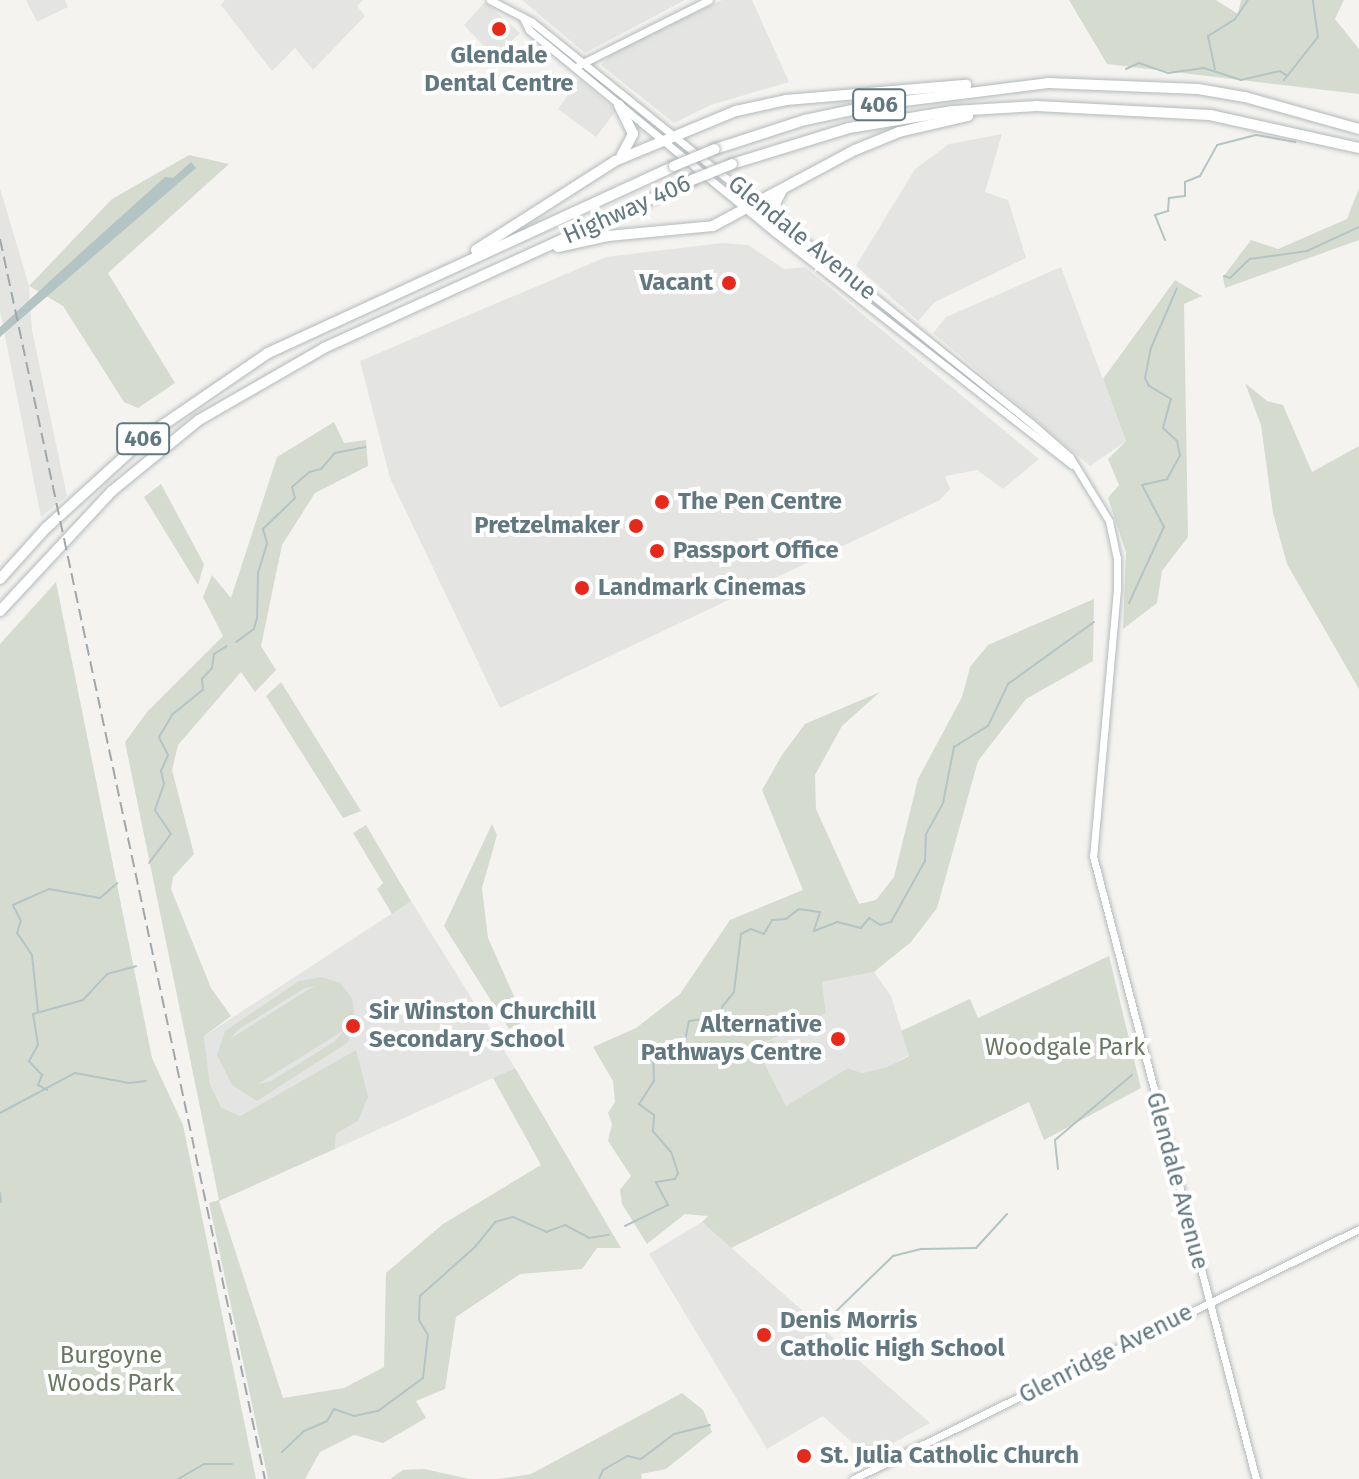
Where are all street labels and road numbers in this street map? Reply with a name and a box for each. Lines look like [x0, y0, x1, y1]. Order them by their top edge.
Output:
road number: 406 [851, 87, 907, 123]
street label: Highway 406 [559, 169, 695, 251]
street label: Glendale Avenue [722, 169, 882, 307]
road number: 406 [115, 421, 171, 457]
street label: Glendale Avenue [1139, 1089, 1215, 1273]
street label: Glenridge Avenue [1014, 1298, 1198, 1410]

